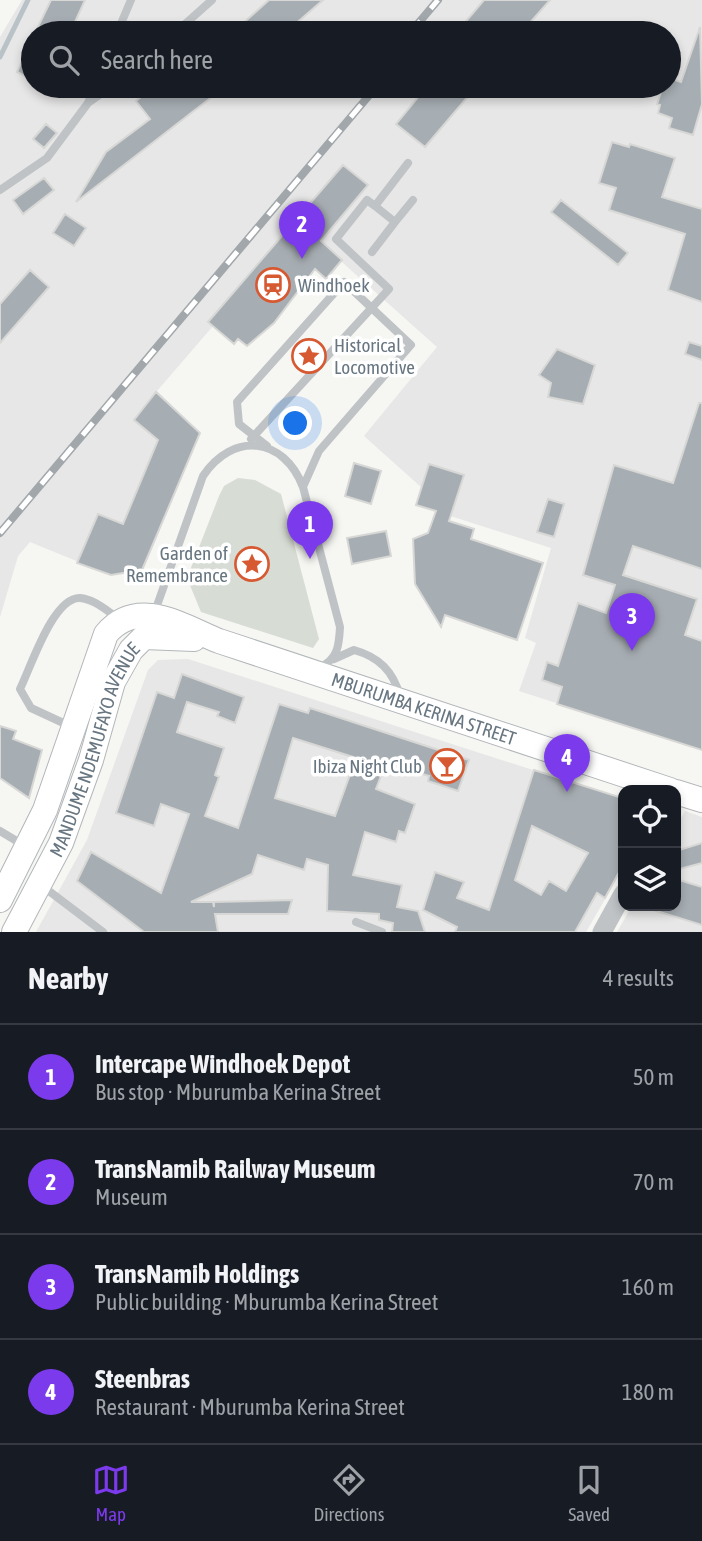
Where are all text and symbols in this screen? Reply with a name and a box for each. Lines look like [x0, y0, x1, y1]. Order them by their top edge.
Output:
search box [21, 21, 681, 98]
icon: search [45, 41, 83, 79]
text: Search here [101, 45, 213, 75]
pin: 2 [279, 201, 325, 259]
station icon: Windhoek [254, 266, 292, 304]
place label: Windhoek [298, 274, 370, 296]
place label: Historical Locomotive [334, 334, 415, 378]
place icon: Historical Locomotive [290, 337, 328, 375]
your location [278, 406, 312, 440]
pin: 1 [287, 501, 333, 559]
place label: Garden of Remembrance [126, 542, 228, 586]
place icon: Garden of Remembrance [233, 545, 271, 583]
pin: 3 [609, 593, 655, 651]
street label: MANDUME NDEMUFAYO AVENUE [45, 638, 143, 861]
street label: MBURUMBA KERINA STREET [329, 668, 519, 750]
pin: 4 [544, 734, 590, 792]
bar icon: Ibiza Night Club [428, 747, 466, 785]
place label: Ibiza Night Club [313, 755, 422, 777]
map controls [618, 785, 681, 911]
button: locate [618, 785, 681, 848]
button: layers [618, 848, 681, 911]
text: Nearby [28, 961, 108, 995]
text: 4 results [603, 965, 674, 991]
text: Intercape Windhoek Depot [95, 1049, 350, 1079]
text: 1 [46, 1064, 56, 1090]
text: 50 m [633, 1064, 674, 1090]
text: Bus stop · Mburumba Kerina Street [95, 1079, 381, 1105]
text: TransNamib Railway Museum [95, 1154, 375, 1184]
text: 2 [46, 1169, 56, 1195]
text: 70 m [633, 1169, 674, 1195]
text: Museum [95, 1184, 168, 1210]
text: TransNamib Holdings [95, 1259, 299, 1289]
text: 3 [46, 1274, 56, 1300]
text: 160 m [622, 1274, 674, 1300]
text: Public building · Mburumba Kerina Street [95, 1289, 438, 1315]
text: Steenbras [95, 1364, 190, 1394]
text: 4 [46, 1379, 56, 1405]
text: 180 m [622, 1379, 674, 1405]
text: Restaurant · Mburumba Kerina Street [95, 1394, 405, 1420]
tab: Map [92, 1461, 130, 1525]
tab: Directions [314, 1461, 384, 1525]
tab: Saved [568, 1461, 610, 1525]

